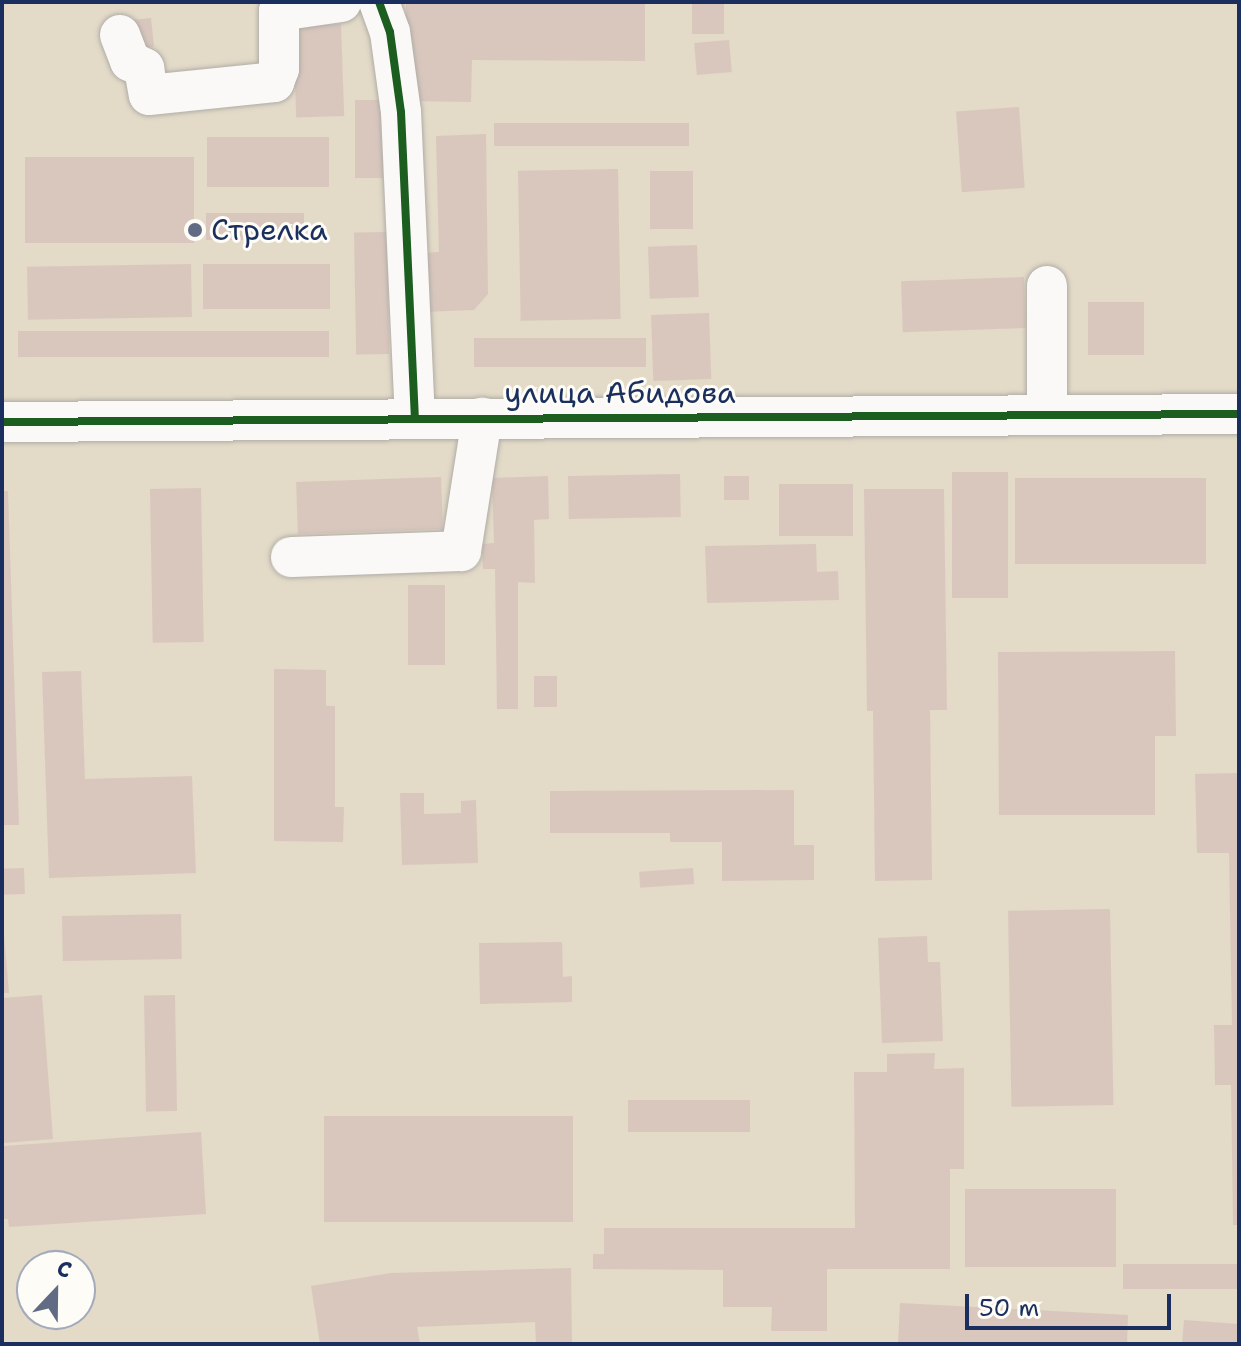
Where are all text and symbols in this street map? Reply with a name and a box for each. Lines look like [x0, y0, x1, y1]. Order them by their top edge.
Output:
place label: Стрелка [211, 212, 328, 248]
marker: Стрелка [186, 221, 204, 239]
street label: улица Абидова [504, 375, 736, 411]
north arrow [16, 1250, 96, 1330]
text: С [53, 1253, 76, 1285]
scale bar [969, 1278, 1175, 1328]
text: 50 m [979, 1292, 1039, 1324]

